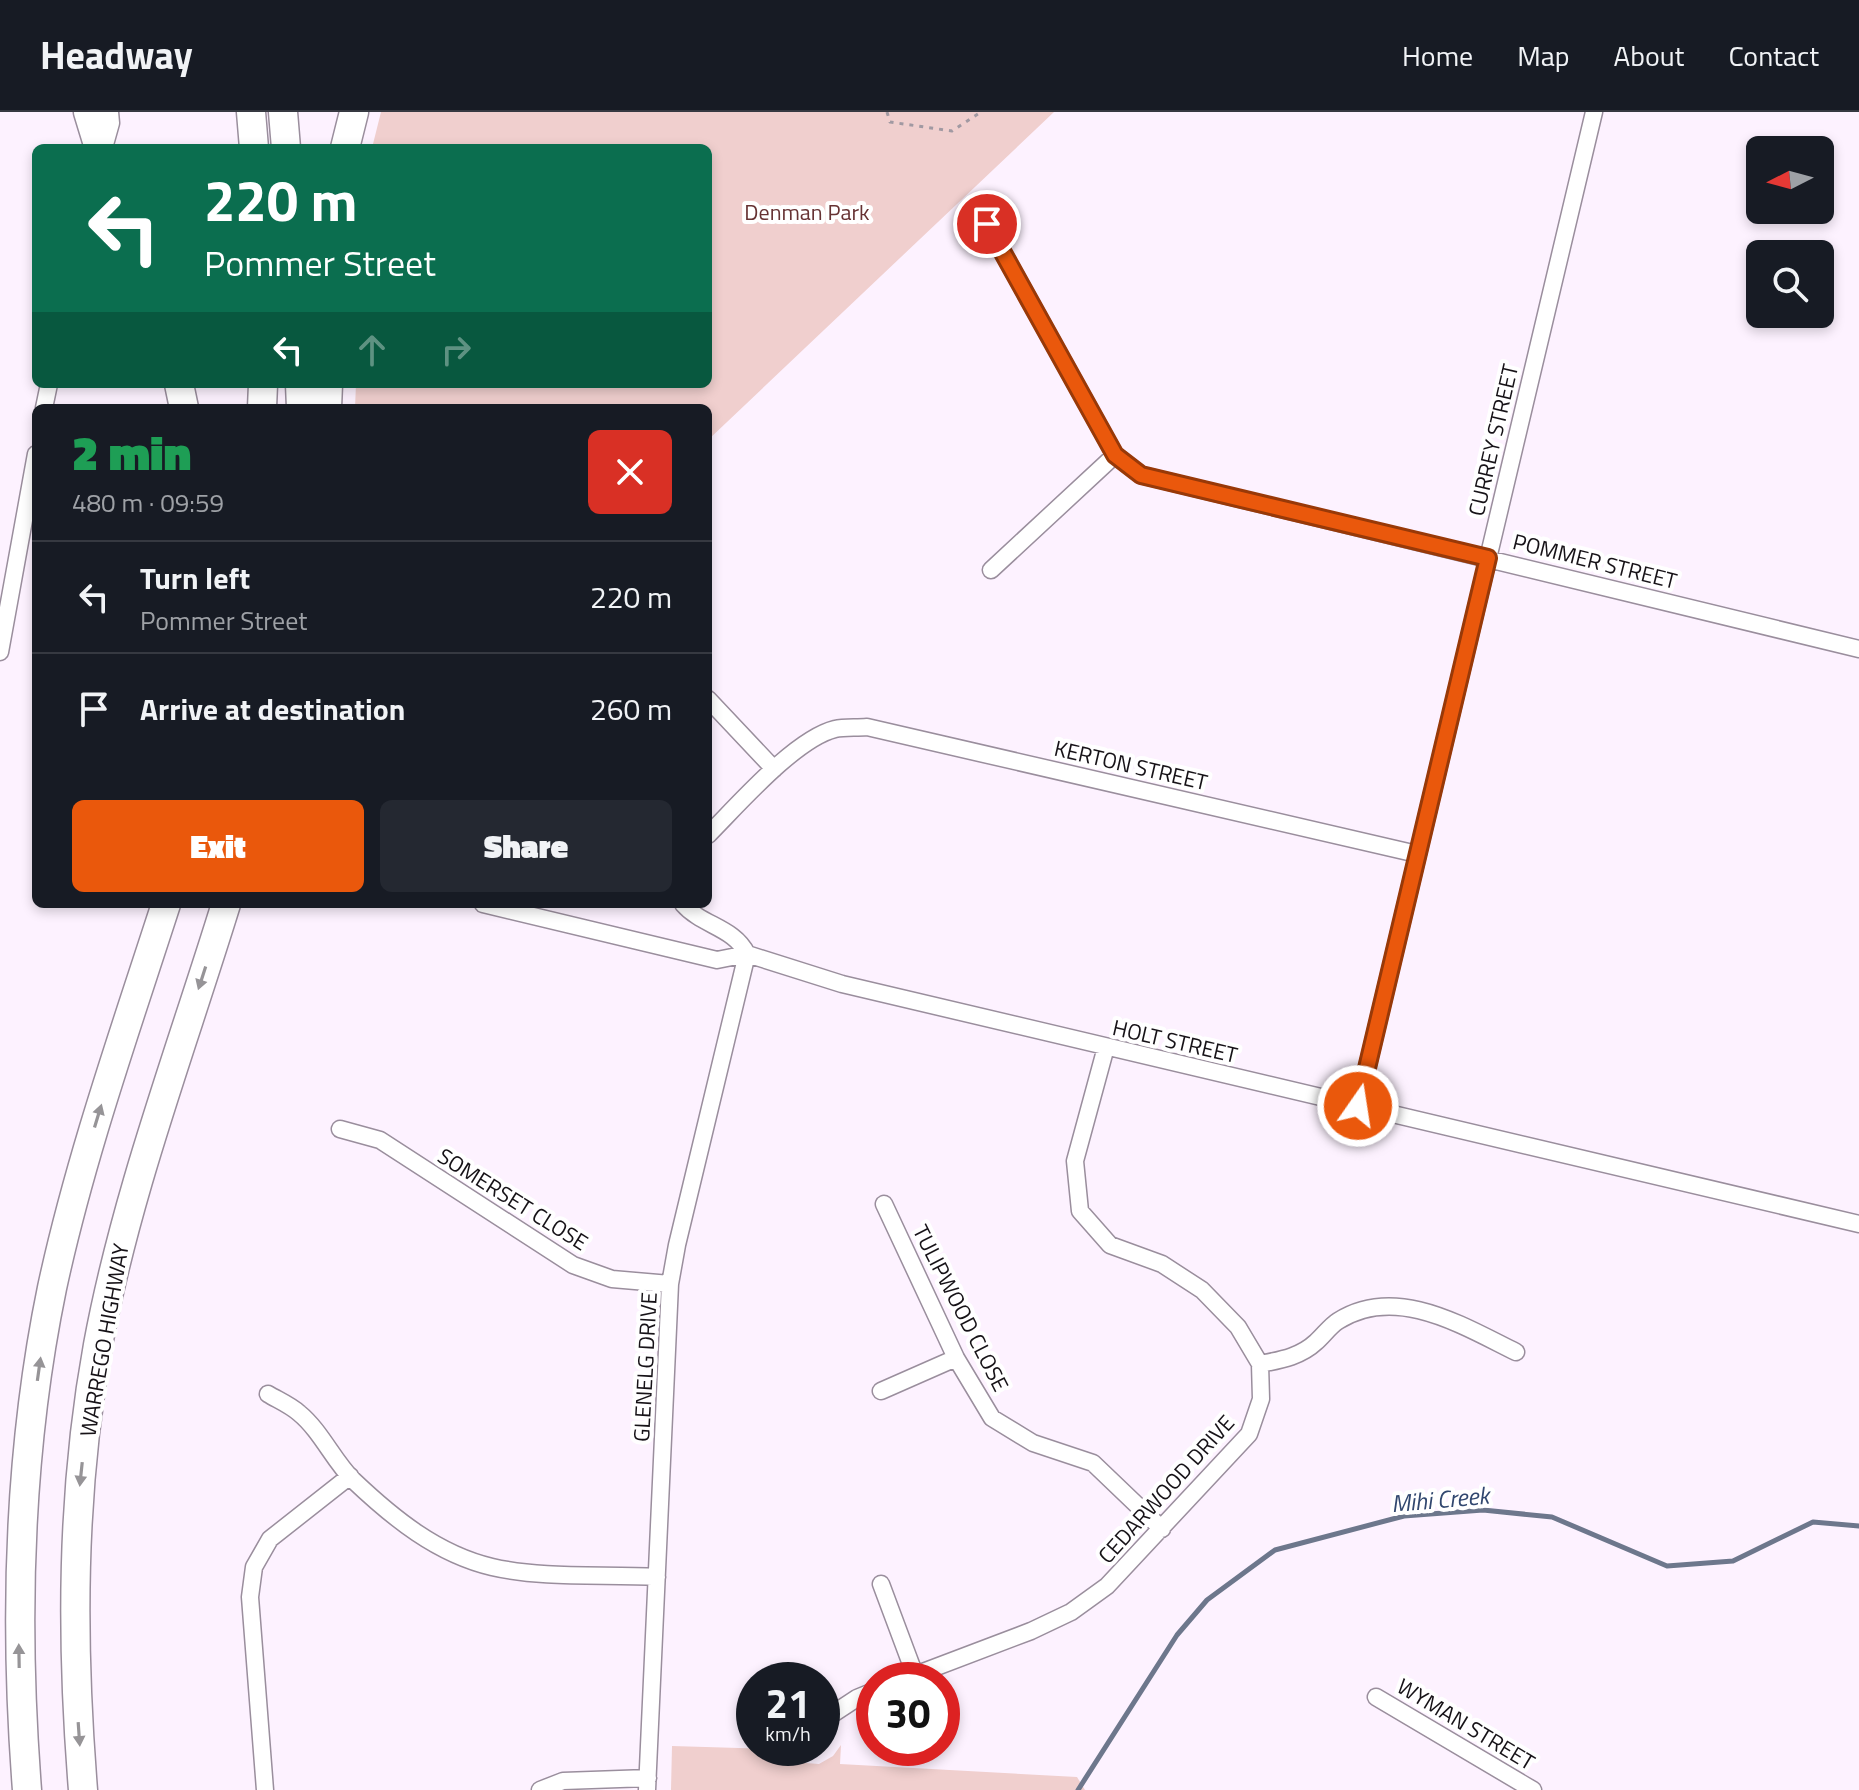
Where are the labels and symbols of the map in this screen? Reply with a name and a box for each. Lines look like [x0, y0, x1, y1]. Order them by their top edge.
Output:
north arrow [1746, 136, 1834, 224]
pin [953, 190, 1021, 258]
park label: Denman Park [744, 195, 870, 229]
street label: CURREY STREET [1459, 360, 1527, 519]
street label: POMMER STREET [1509, 524, 1681, 598]
street label: KERTON STREET [1051, 731, 1211, 799]
one-way arrow [196, 967, 208, 991]
street label: HOLT STREET [1109, 1010, 1241, 1072]
position arrow [1316, 1064, 1400, 1148]
one-way arrow [92, 1104, 105, 1128]
street label: SOMERSET CLOSE [431, 1139, 595, 1259]
street label: TULIPWOOD CLOSE [904, 1219, 1018, 1397]
street label: WARREGO HIGHWAY [70, 1241, 138, 1439]
street label: GLENELG DRIVE [624, 1291, 666, 1443]
one-way arrow [33, 1356, 46, 1381]
street label: CEDARWOOD DRIVE [1090, 1407, 1242, 1571]
one-way arrow [75, 1462, 88, 1487]
water label: Mihi Creek [1390, 1477, 1494, 1521]
one-way arrow [13, 1643, 26, 1668]
speed limit sign: 30 [856, 1662, 960, 1766]
street label: WYMAN STREET [1391, 1669, 1542, 1779]
one-way arrow [73, 1722, 86, 1747]

